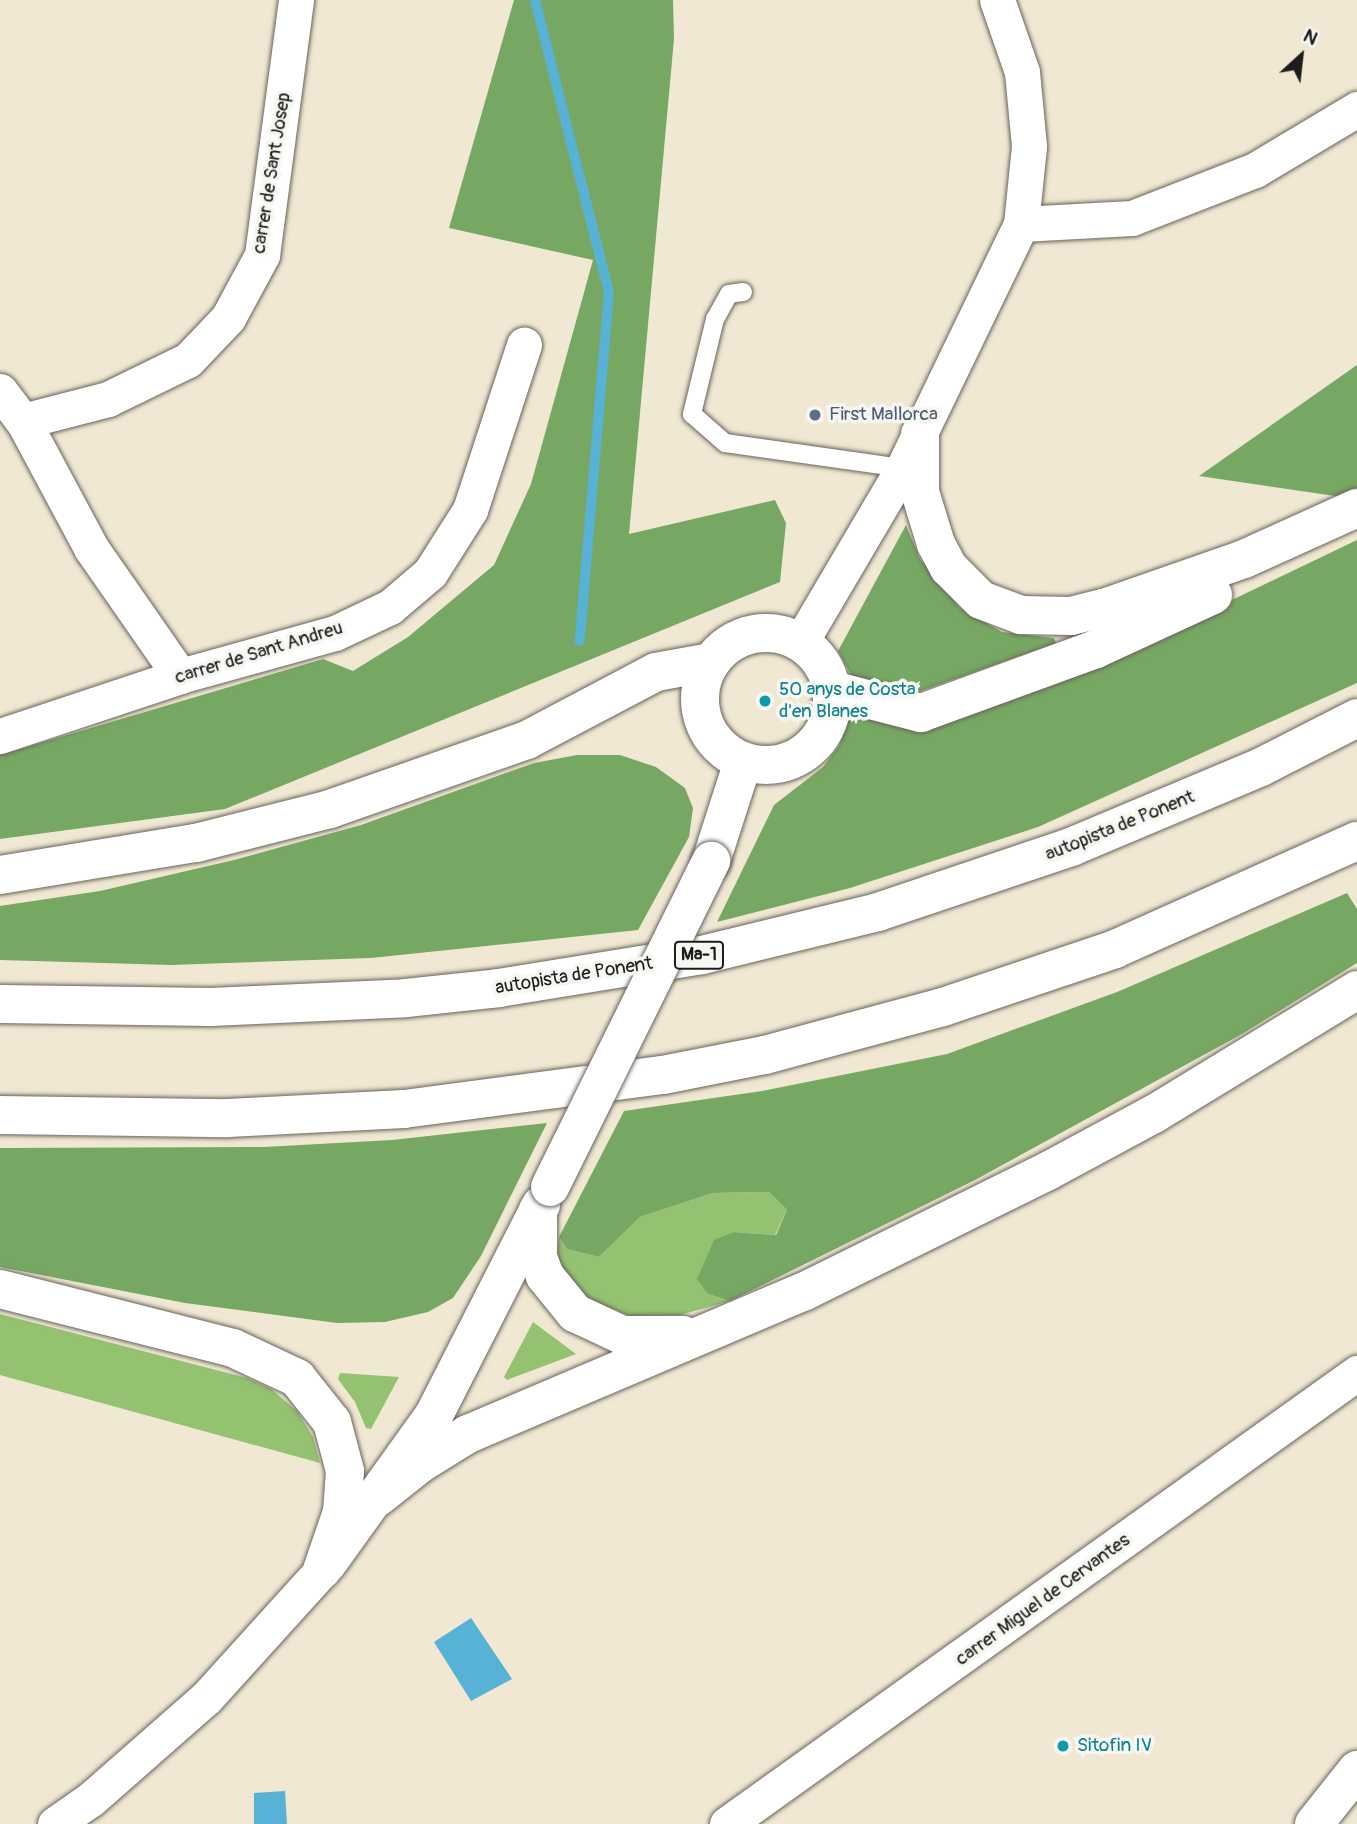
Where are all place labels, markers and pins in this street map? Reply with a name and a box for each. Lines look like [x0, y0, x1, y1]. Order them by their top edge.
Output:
place label: First Mallorca [829, 404, 938, 426]
marker: First Mallorca [807, 407, 823, 423]
place label: 50 anys de Costa d'en Blanes [779, 679, 916, 723]
marker: 50 anys de Costa d'en Blanes [757, 693, 773, 709]
place label: Sitofin IV [1077, 1735, 1152, 1757]
marker: Sitofin IV [1055, 1738, 1071, 1754]

